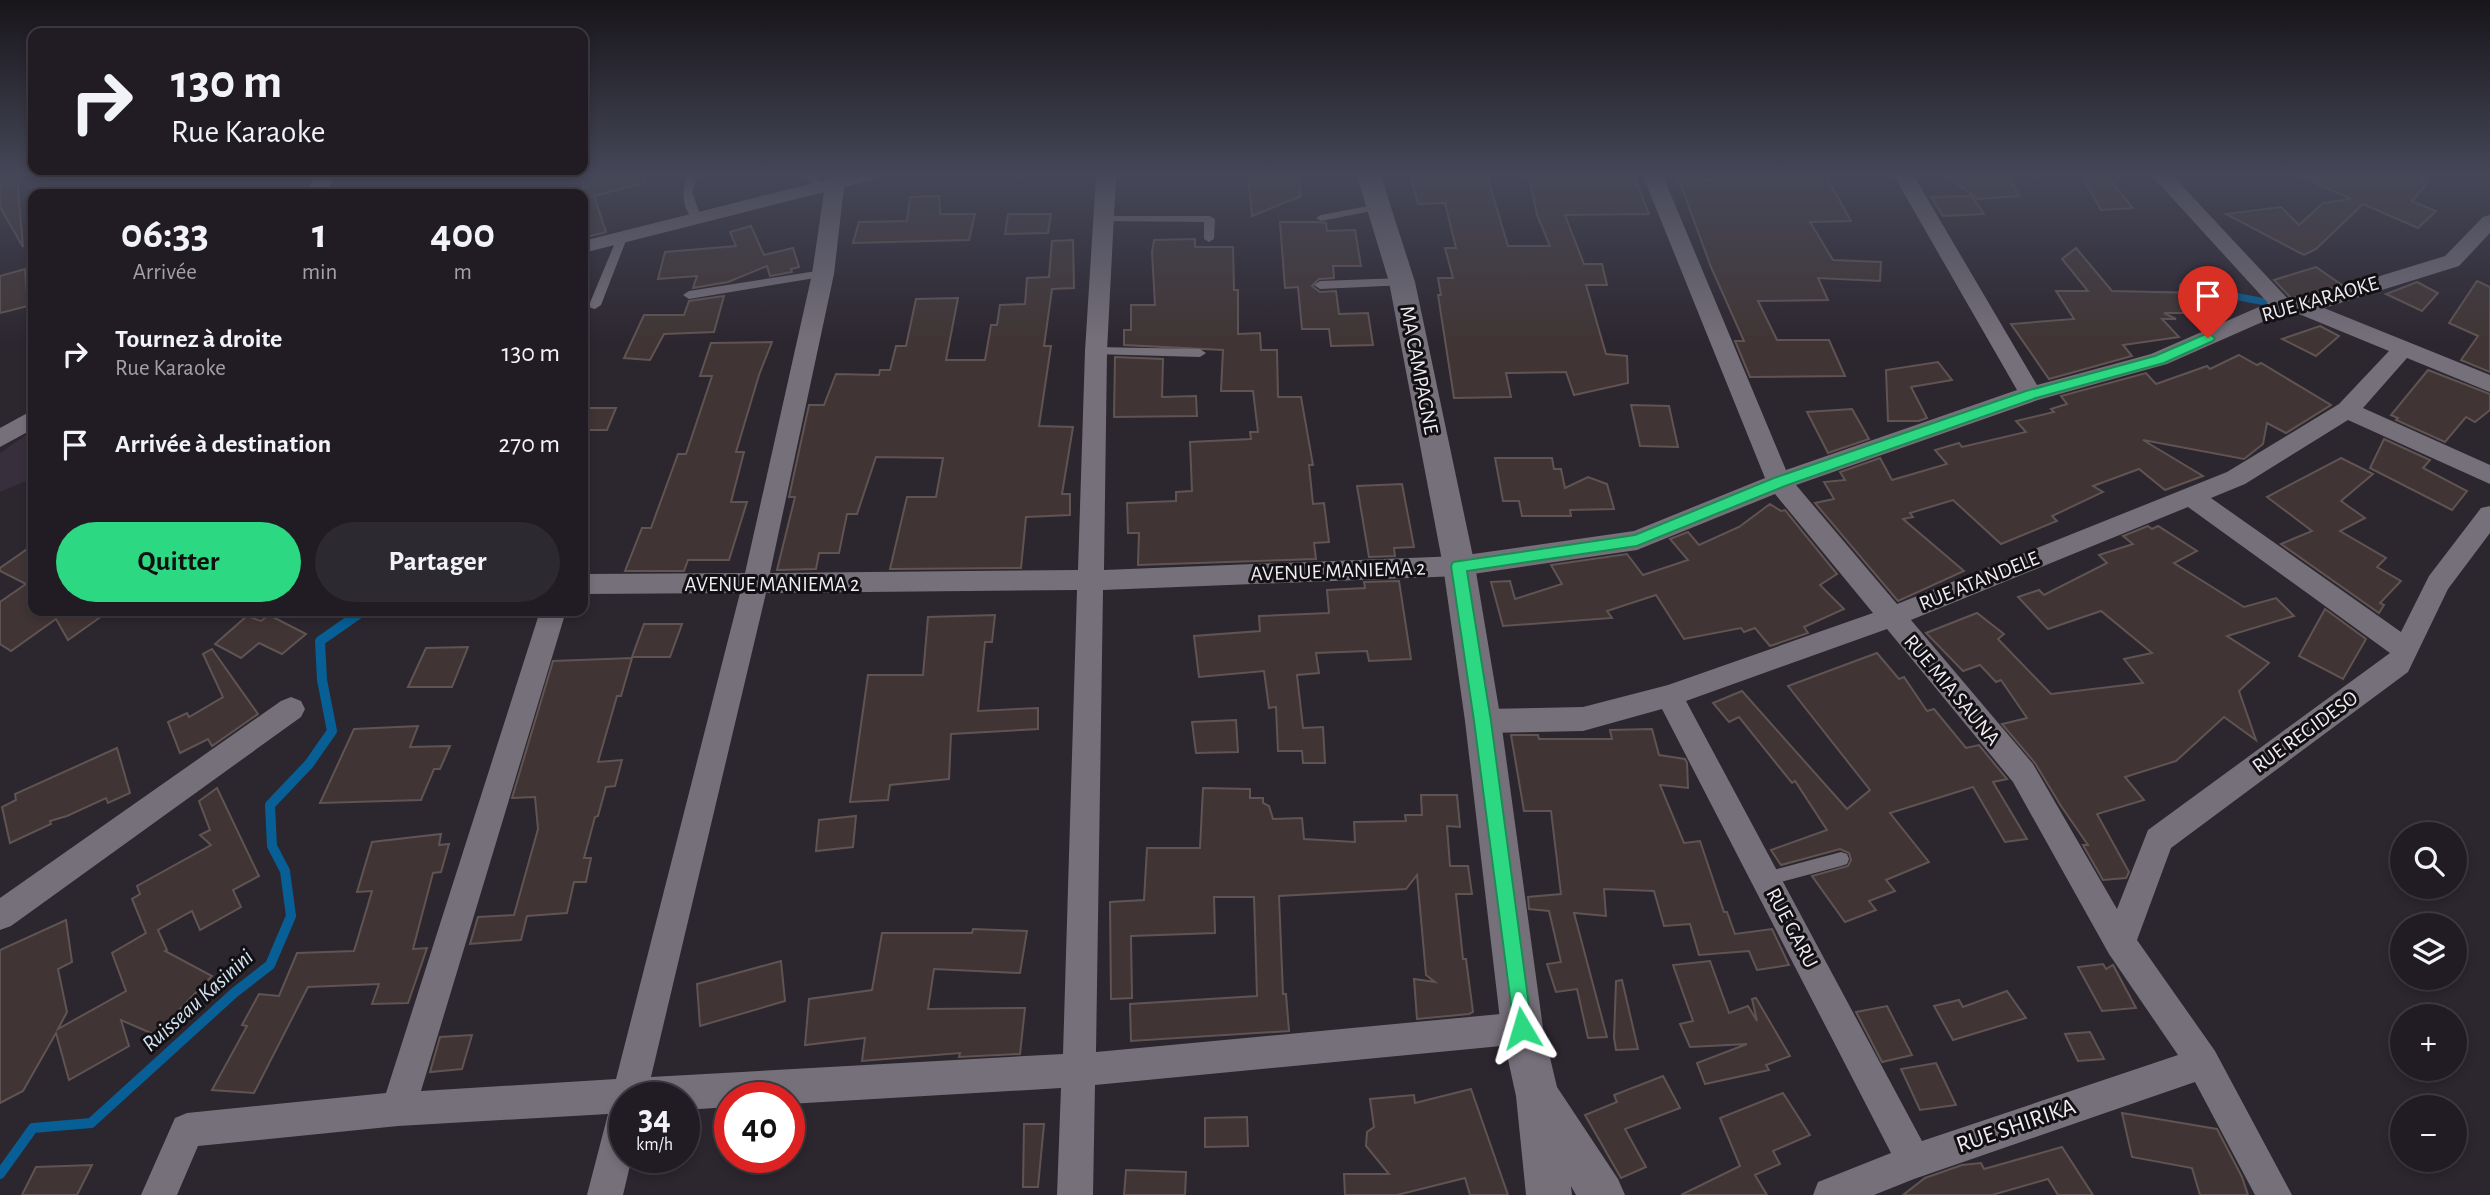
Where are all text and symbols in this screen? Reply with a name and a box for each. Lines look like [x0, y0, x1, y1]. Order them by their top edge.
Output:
icon: right [56, 56, 147, 147]
text: 130 m [171, 58, 282, 107]
text: Rue Karaoke [171, 116, 325, 148]
text: 06:33 [121, 213, 209, 255]
text: 1 [312, 213, 327, 255]
text: 400 [430, 213, 495, 255]
text: Arrivée [133, 261, 197, 284]
text: min [302, 261, 337, 284]
text: m [454, 261, 472, 284]
pin [2178, 266, 2238, 338]
street label: RUE KARAOKE [2259, 272, 2381, 326]
icon: arrive [2189, 277, 2227, 315]
street label: MA CAMPAGNE [1396, 304, 1442, 436]
text: Tournez à droite [115, 326, 282, 352]
icon: right [56, 335, 94, 373]
text: 130 m [502, 340, 560, 366]
text: Rue Karaoke [115, 357, 226, 380]
icon: arrive [56, 426, 94, 464]
text: Arrivée à destination [115, 431, 331, 457]
text: 270 m [499, 431, 560, 457]
button: Quitter [56, 522, 301, 602]
button: Partager [315, 522, 560, 602]
street label: RUE ATANDELE [1916, 547, 2042, 615]
street label: AVENUE MANIEMA 2 [1250, 557, 1426, 585]
street label: AVENUE MANIEMA 2 [684, 574, 860, 595]
street label: RUE MIA SAUNA [1900, 631, 2004, 749]
street label: RUE REGIDESO [2248, 687, 2362, 777]
map controls [2390, 822, 2467, 1172]
button: search [2390, 822, 2467, 899]
street label: RUE GARU [1762, 885, 1822, 971]
button: layers [2390, 913, 2467, 990]
water label: Ruisseau Kasinini [138, 945, 258, 1057]
position arrow [1485, 991, 1559, 1065]
button: + [2390, 1004, 2467, 1081]
speed limit sign: 40 [714, 1082, 805, 1173]
street label: RUE SHIRIKA [1953, 1094, 2079, 1158]
button: − [2390, 1095, 2467, 1172]
text: 34 [638, 1101, 671, 1136]
text: km/h [636, 1136, 673, 1154]

